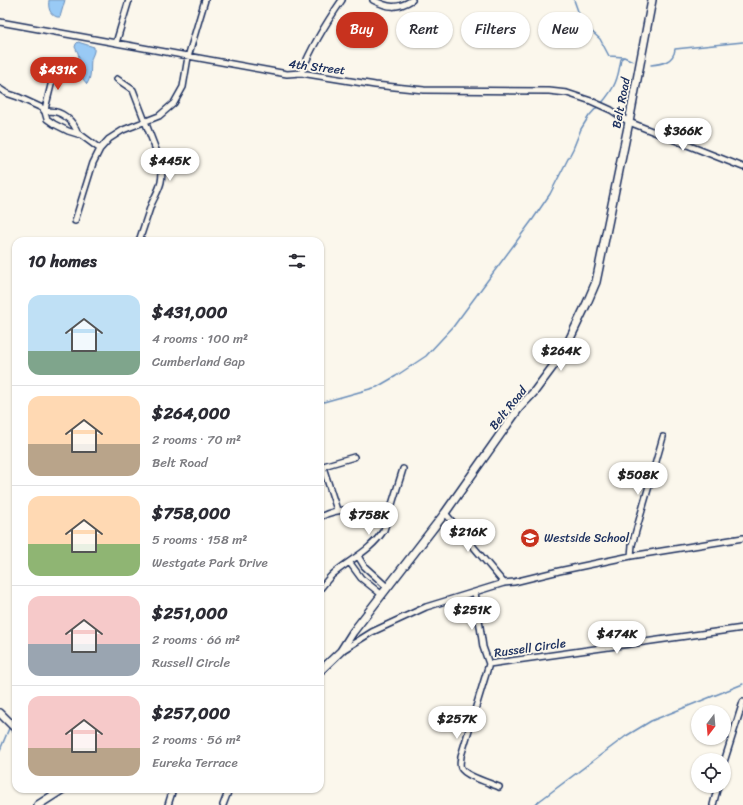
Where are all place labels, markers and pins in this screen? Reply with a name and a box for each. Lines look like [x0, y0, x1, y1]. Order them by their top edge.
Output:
pin: $431K [30, 57, 86, 91]
pin: $366K [655, 118, 711, 152]
pin: $445K [142, 148, 198, 182]
pin: $264K [533, 338, 589, 372]
pin: $508K [610, 462, 666, 496]
pin: $758K [341, 502, 397, 536]
pin: $216K [440, 519, 496, 553]
school or university icon: Westside School [519, 527, 541, 549]
place label: Westside School [544, 527, 630, 549]
pin: $251K [444, 597, 500, 631]
pin: $474K [589, 621, 645, 655]
pin: $257K [429, 706, 485, 740]

